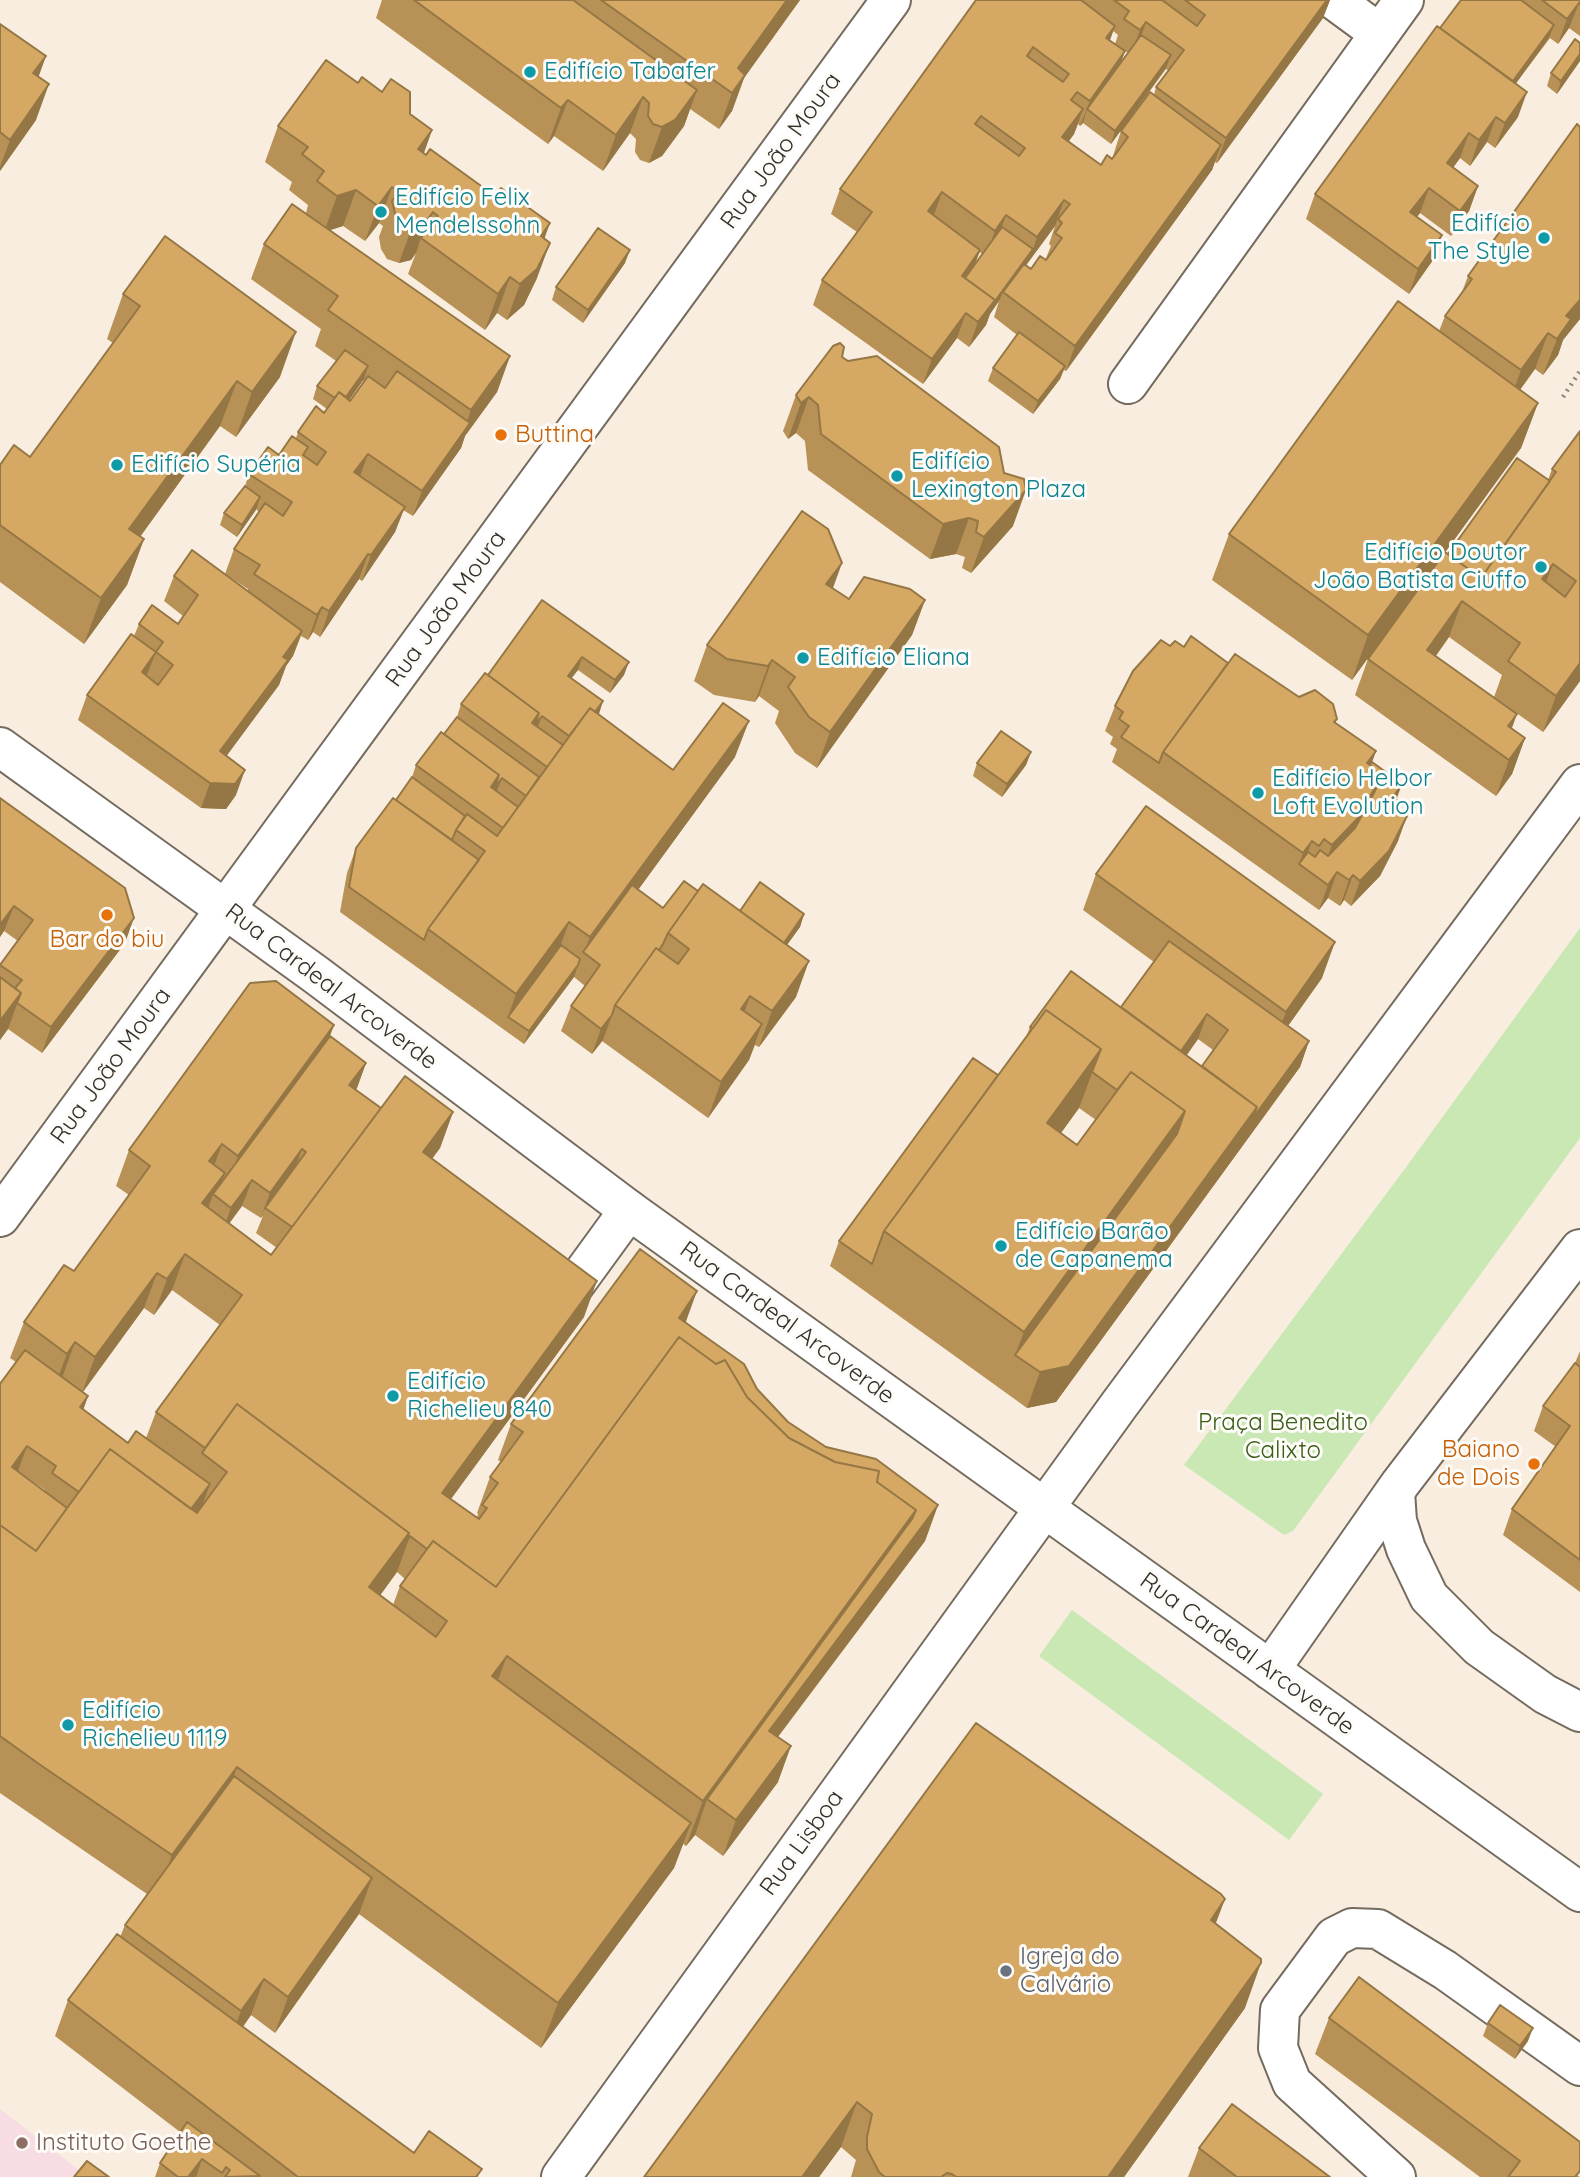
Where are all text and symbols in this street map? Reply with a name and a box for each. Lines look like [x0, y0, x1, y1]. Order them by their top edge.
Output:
place label: Edifício Tabafer [544, 58, 716, 86]
marker: Edifício Tabafer [522, 64, 538, 80]
street label: Rua João Moura [715, 67, 847, 235]
place label: Edifício Felix Mendelssohn [395, 184, 540, 240]
marker: Edifício Felix Mendelssohn [373, 204, 389, 220]
place label: Edifício The Style [1428, 210, 1530, 266]
marker: Edifício The Style [1536, 230, 1552, 246]
place label: Buttina [515, 421, 594, 449]
marker: Buttina [493, 427, 509, 443]
place label: Edifício Lexington Plaza [911, 448, 1086, 504]
place label: Edifício Supéria [131, 451, 301, 479]
marker: Edifício Supéria [109, 457, 125, 473]
marker: Edifício Lexington Plaza [889, 468, 905, 484]
street label: Rua João Moura [380, 525, 512, 693]
place label: Edifício Doutor João Batista Ciuffo [1313, 539, 1527, 595]
marker: Edifício Doutor João Batista Ciuffo [1533, 559, 1549, 575]
place label: Edifício Eliana [817, 644, 970, 672]
marker: Edifício Eliana [795, 650, 811, 666]
place label: Edifício Helbor Loft Evolution [1272, 765, 1432, 821]
marker: Edifício Helbor Loft Evolution [1250, 785, 1266, 801]
street label: Rua Cardeal Arcoverde [219, 898, 443, 1076]
marker: Bar do biu [99, 907, 115, 923]
place label: Bar do biu [50, 926, 164, 954]
street label: Rua João Moura [45, 982, 177, 1150]
place label: Edifício Barão de Capanema [1015, 1218, 1173, 1274]
street label: Rua Cardeal Arcoverde [674, 1235, 900, 1411]
marker: Edifício Barão de Capanema [993, 1238, 1009, 1254]
place label: Edifício Richelieu 840 [407, 1368, 552, 1424]
marker: Edifício Richelieu 840 [385, 1388, 401, 1404]
park label: Praça Benedito Calixto [1198, 1409, 1368, 1465]
place label: Baiano de Dois [1437, 1436, 1520, 1492]
marker: Baiano de Dois [1526, 1456, 1542, 1472]
street label: Rua Cardeal Arcoverde [1134, 1566, 1360, 1742]
place label: Edifício Richelieu 1119 [82, 1697, 227, 1753]
marker: Edifício Richelieu 1119 [60, 1717, 76, 1733]
street label: Rua Lisboa [754, 1785, 850, 1901]
place label: Igreja do Calvário [1020, 1943, 1120, 1999]
marker: Igreja do Calvário [998, 1963, 1014, 1979]
place label: Instituto Goethe [36, 2129, 211, 2157]
marker: Instituto Goethe [14, 2135, 30, 2151]

